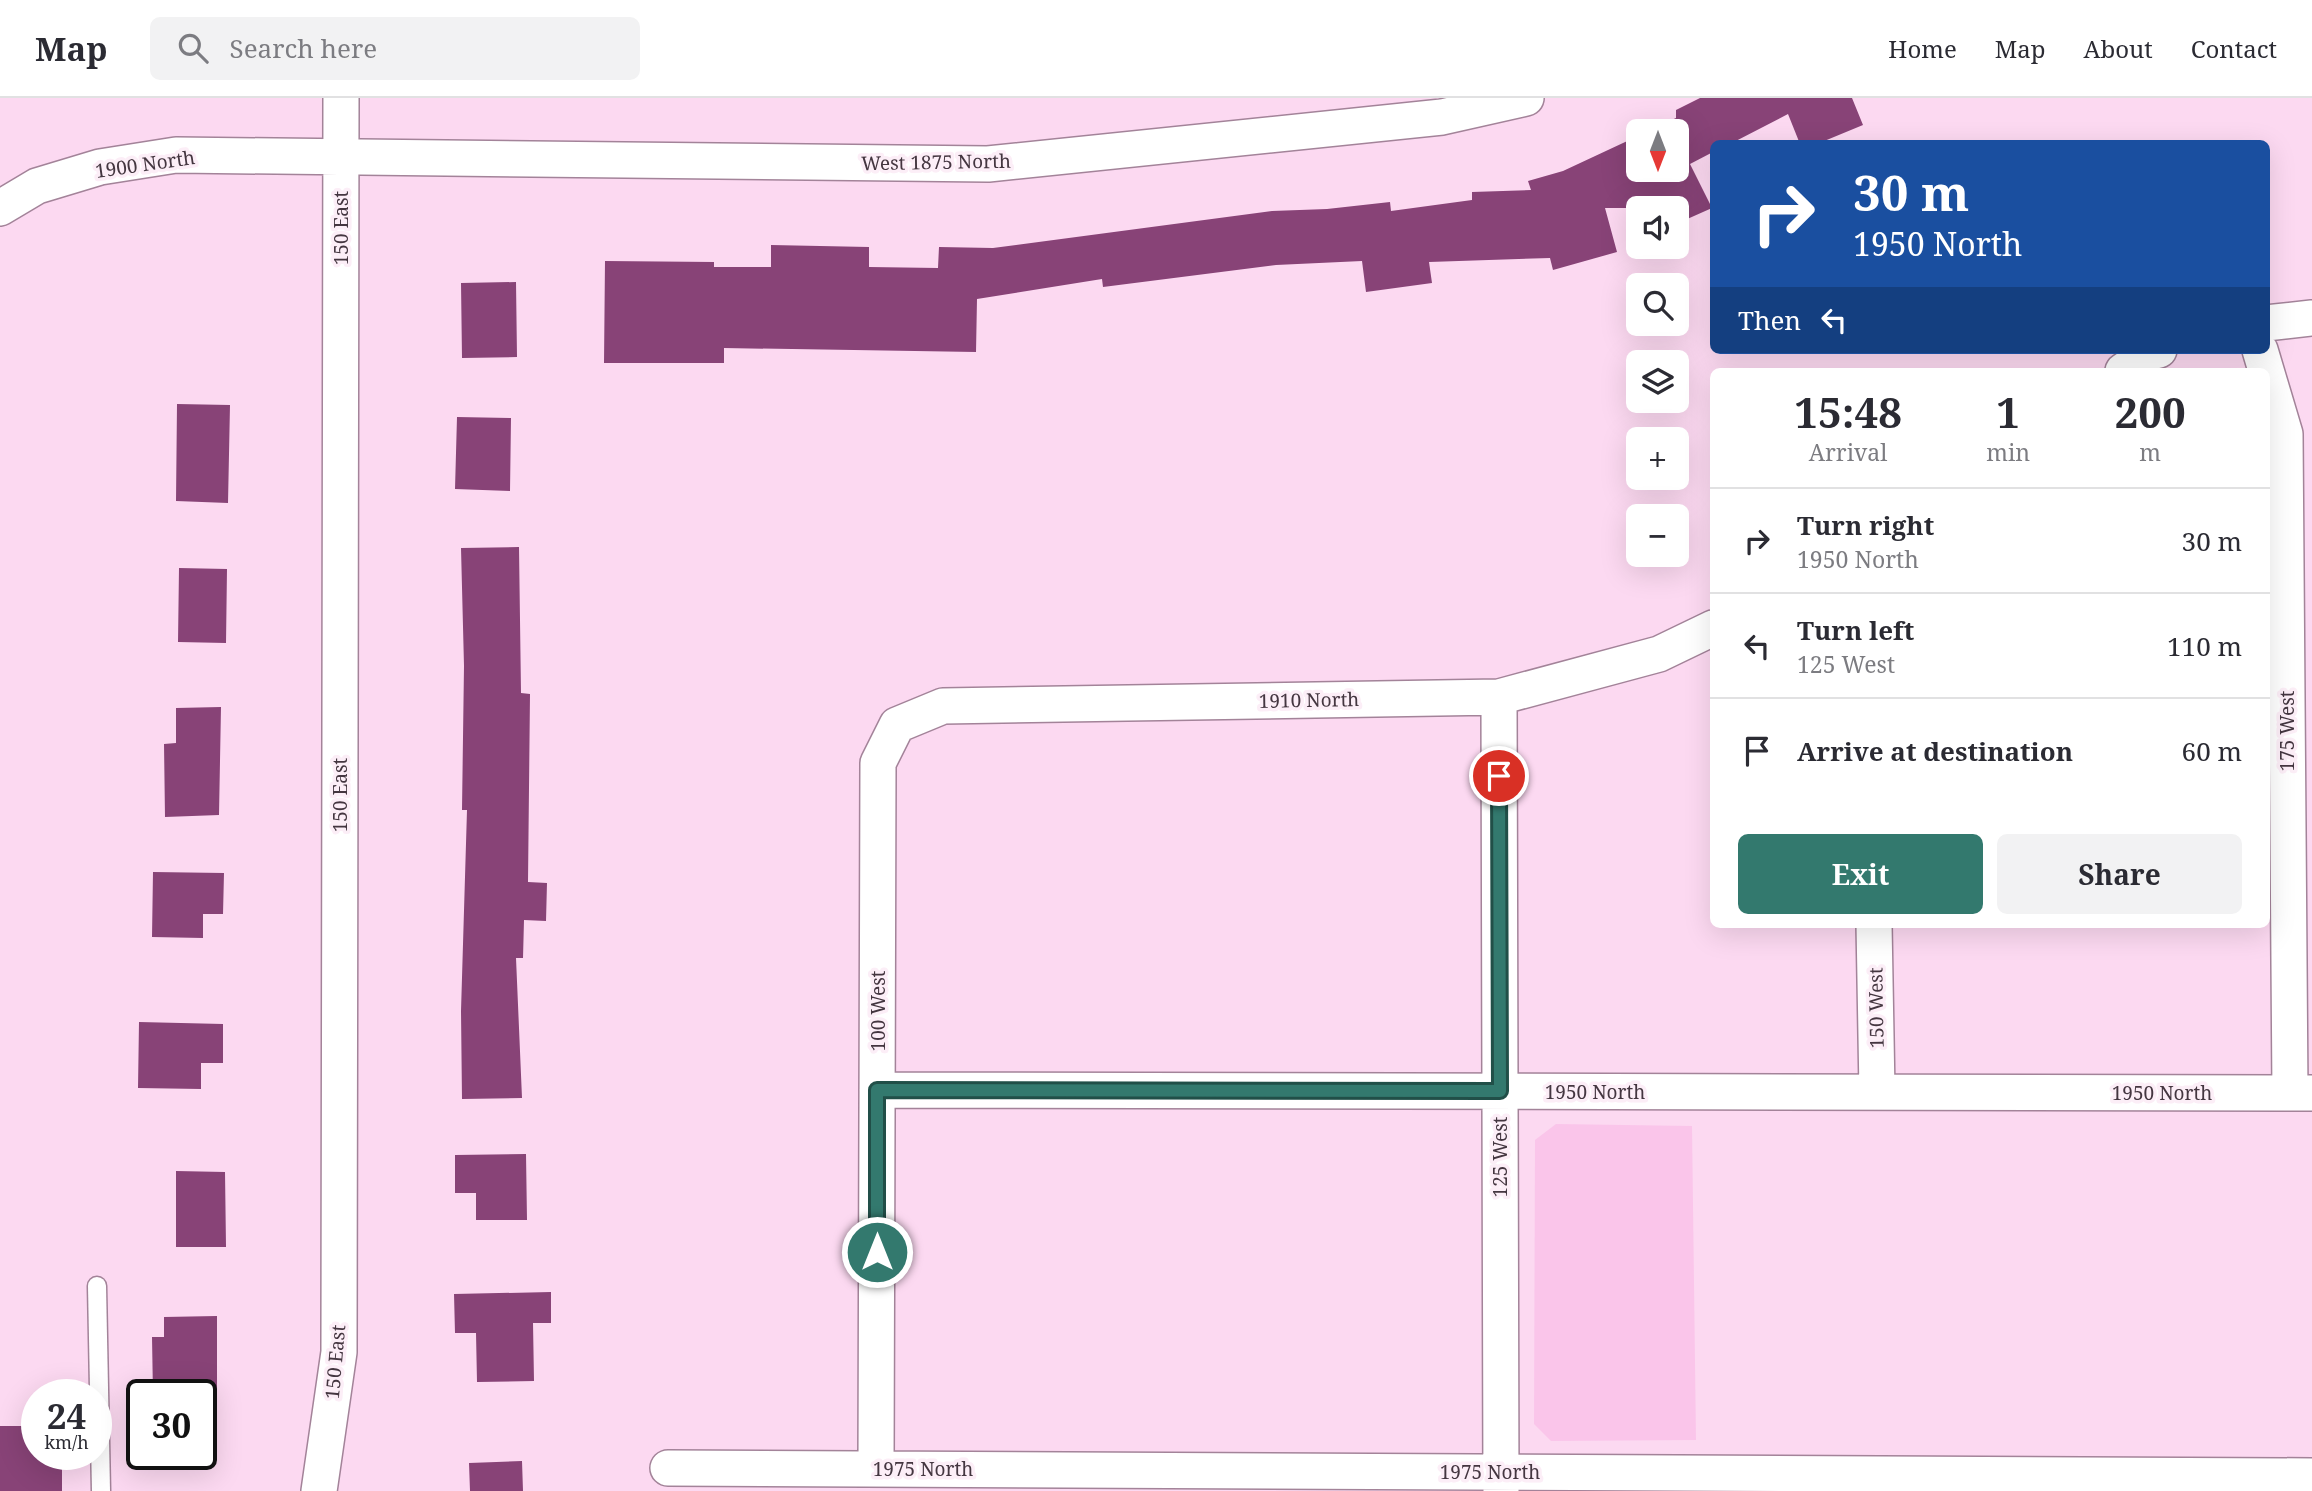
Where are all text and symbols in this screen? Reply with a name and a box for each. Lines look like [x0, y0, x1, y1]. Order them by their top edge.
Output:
search box [150, 17, 640, 80]
text: Map [35, 26, 108, 71]
icon: search [174, 29, 212, 67]
text: Search here [230, 30, 377, 66]
text: Home [1888, 32, 1957, 65]
text: Map [1995, 32, 2046, 65]
text: About [2084, 32, 2153, 65]
text: Contact [2191, 32, 2277, 65]
north arrow [1626, 119, 1689, 182]
map controls [1626, 119, 1689, 567]
street label: 1900 North [93, 144, 197, 184]
street label: West 1875 North [861, 148, 1011, 176]
text: 30 m [1853, 159, 1969, 225]
icon: right [1738, 168, 1829, 259]
street label: 150 East [328, 190, 354, 265]
button: sound [1626, 196, 1689, 259]
text: 1950 North [1853, 222, 2022, 265]
button: search [1626, 273, 1689, 336]
icon: left [1815, 301, 1853, 339]
text: Then [1738, 302, 1801, 338]
button: layers [1626, 350, 1689, 413]
text: 15:48 [1794, 383, 1902, 440]
text: 1 [1996, 383, 2020, 440]
text: 200 [2114, 383, 2186, 440]
button: + [1626, 427, 1689, 490]
text: Arrival [1809, 436, 1887, 468]
text: min [1986, 436, 2030, 468]
text: m [2139, 436, 2161, 468]
button: − [1626, 504, 1689, 567]
text: Turn right [1797, 507, 1934, 543]
icon: right [1738, 522, 1776, 560]
text: 30 m [2182, 523, 2242, 559]
text: 1950 North [1797, 543, 1919, 575]
text: Turn left [1797, 612, 1914, 648]
icon: left [1738, 627, 1776, 665]
text: 110 m [2167, 628, 2242, 664]
text: 125 West [1797, 648, 1895, 680]
street label: 1910 North [1258, 686, 1360, 714]
street label: 175 West [2274, 690, 2300, 771]
icon: arrive [1738, 732, 1776, 770]
text: Arrive at destination [1797, 733, 2073, 769]
text: 60 m [2182, 733, 2242, 769]
pin [1469, 746, 1529, 806]
street label: 150 East [327, 757, 353, 832]
icon: arrive [1480, 757, 1518, 795]
button: Exit [1738, 834, 1983, 914]
button: Share [1997, 834, 2242, 914]
street label: 150 West [1862, 967, 1890, 1049]
street label: 100 West [865, 970, 891, 1051]
street label: 1950 North [1545, 1079, 1645, 1105]
street label: 1950 North [2112, 1080, 2212, 1106]
street label: 125 West [1487, 1116, 1513, 1197]
position arrow [840, 1215, 914, 1289]
street label: 150 East [319, 1323, 351, 1400]
speed limit sign: 30 [126, 1379, 217, 1470]
text: 24 [47, 1392, 86, 1439]
text: km/h [44, 1430, 89, 1454]
street label: 1975 North [873, 1456, 973, 1482]
street label: 1975 North [1440, 1459, 1540, 1485]

